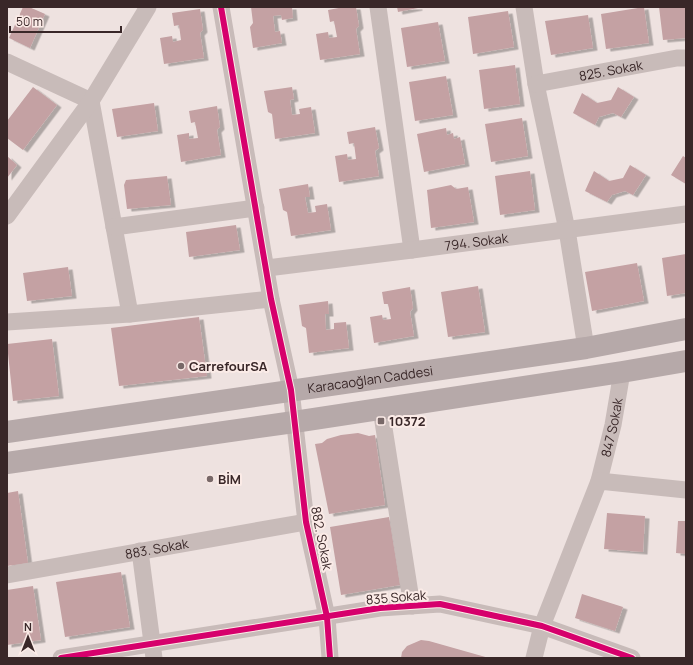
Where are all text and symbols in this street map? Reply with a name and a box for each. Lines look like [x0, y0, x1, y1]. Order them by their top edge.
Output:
scale bar [10, 8, 121, 34]
text: 50 m [16, 13, 43, 30]
street label: 825. Sokak [578, 55, 645, 85]
street label: 794. Sokak [444, 228, 510, 255]
place label: CarrefourSA [189, 357, 268, 375]
marker: CarrefourSA [176, 361, 186, 371]
street label: Karacaoğlan Caddesi [306, 361, 434, 397]
street label: 847 Sokak [596, 396, 627, 459]
place label: 10372 [389, 412, 426, 430]
marker: 10372 [376, 416, 386, 426]
place label: BİM [218, 470, 241, 488]
marker: BİM [205, 474, 215, 484]
street label: 882. Sokak [307, 505, 337, 572]
street label: 883. Sokak [124, 534, 190, 563]
street label: 835 Sokak [365, 585, 428, 609]
north arrow [8, 617, 48, 657]
text: N [24, 619, 32, 634]

